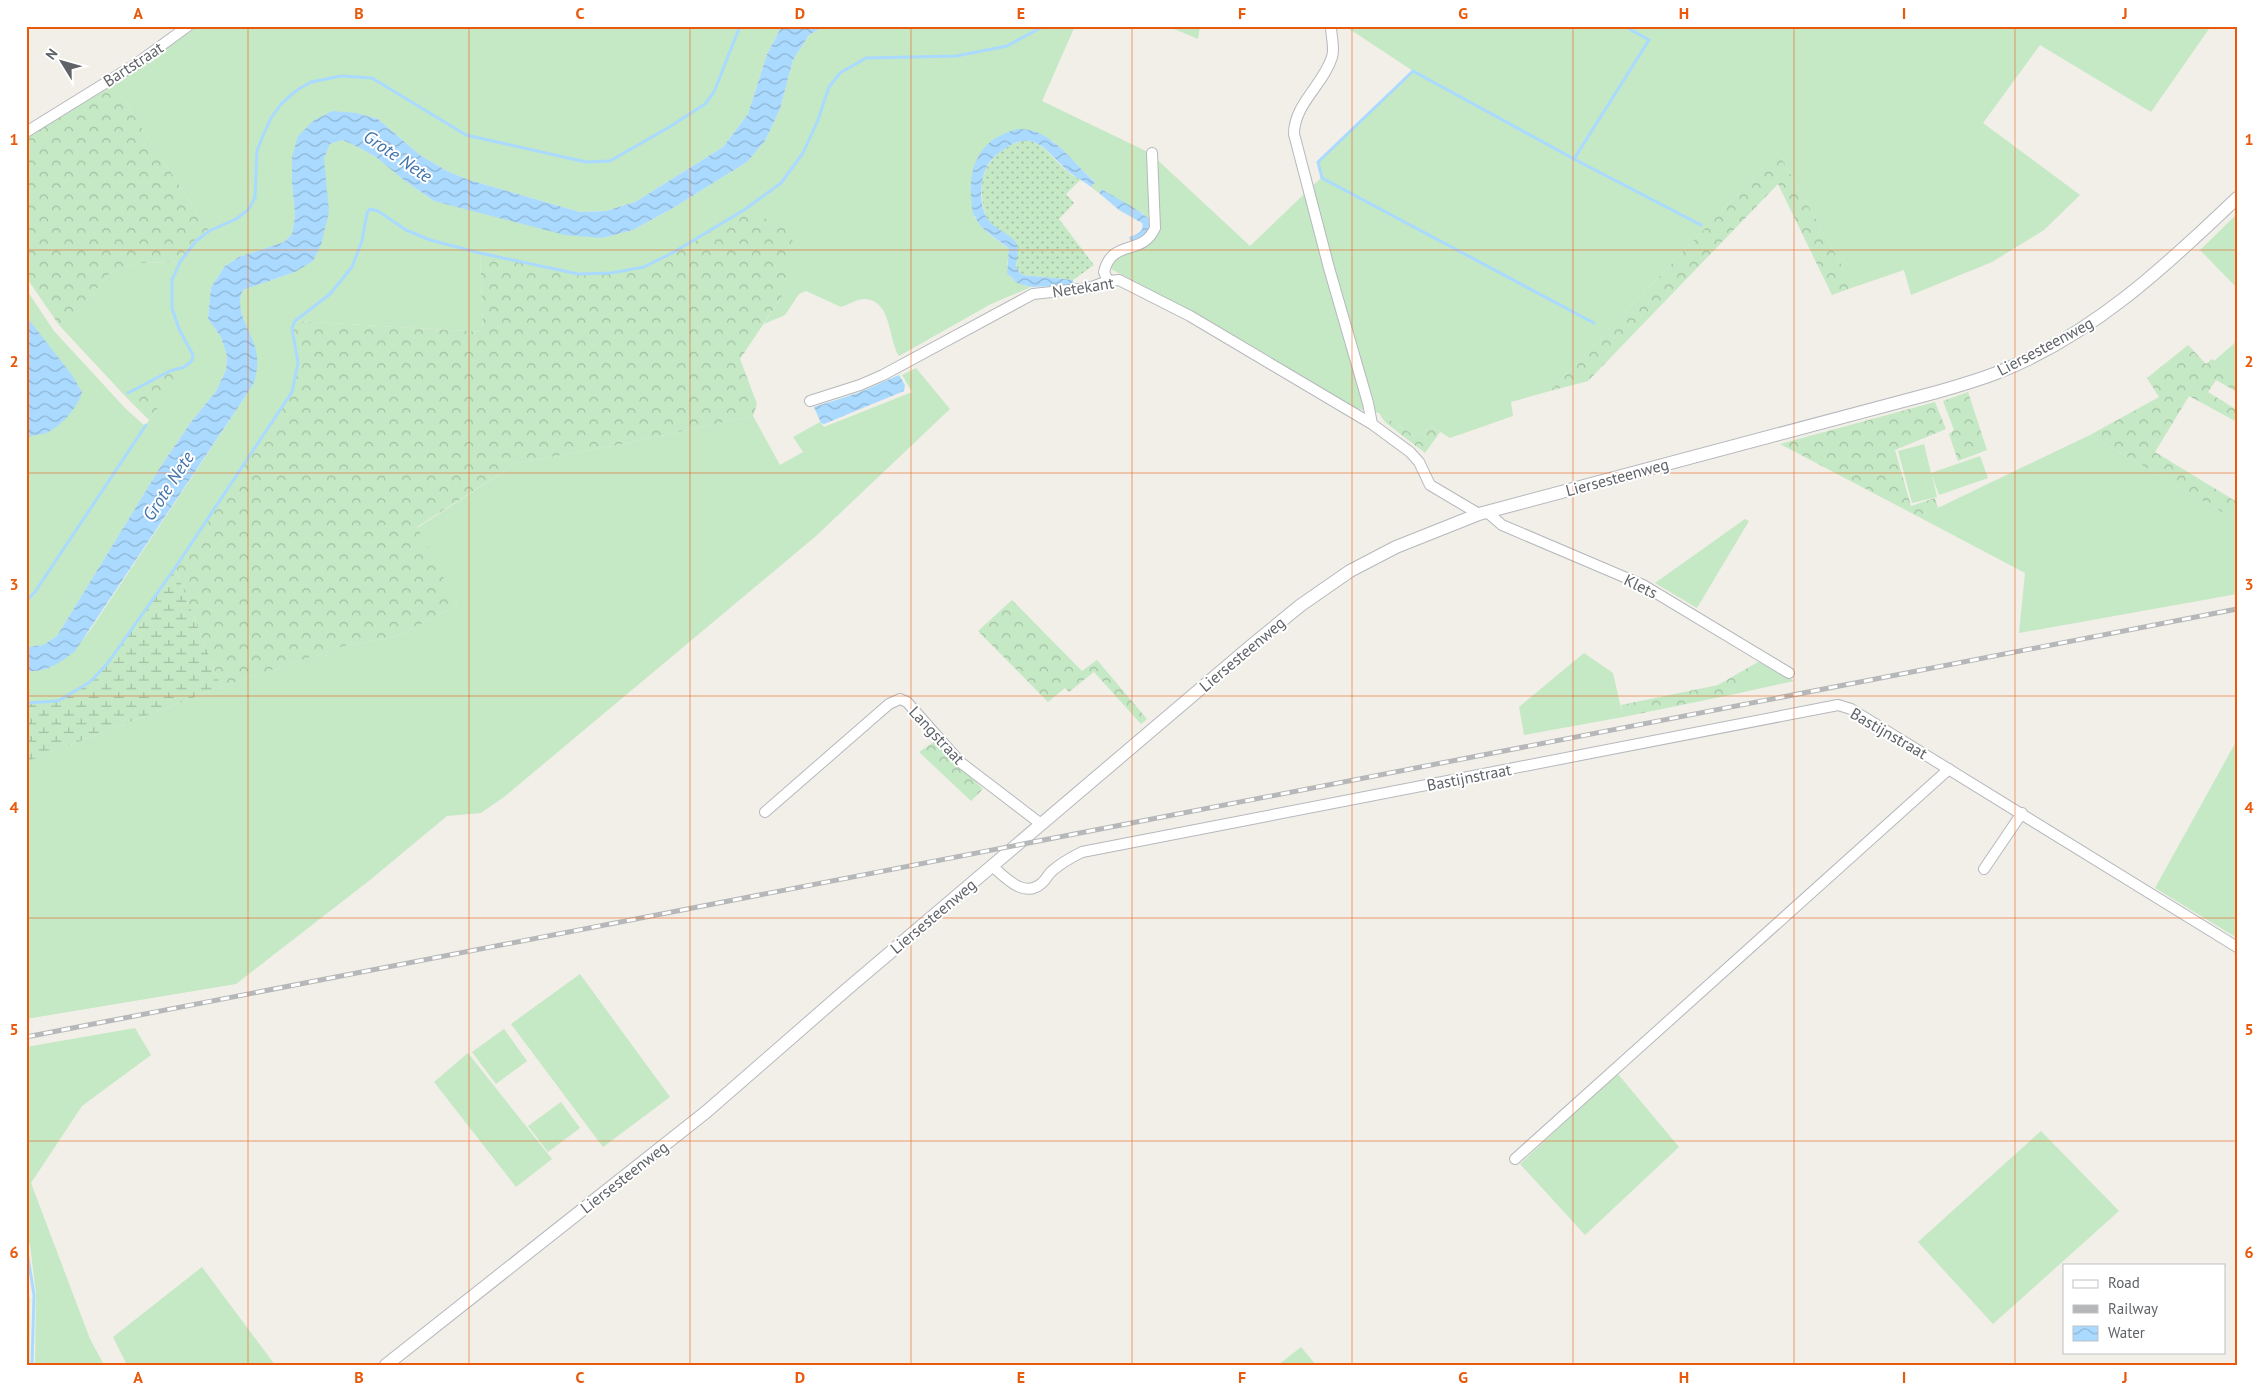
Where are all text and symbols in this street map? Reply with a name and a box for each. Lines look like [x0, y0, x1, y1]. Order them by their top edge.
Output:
text: A [133, 3, 143, 23]
text: B [354, 3, 364, 23]
text: C [576, 3, 585, 23]
text: D [795, 3, 805, 23]
text: E [1017, 3, 1025, 23]
text: F [1238, 3, 1246, 23]
text: G [1458, 3, 1468, 23]
text: H [1679, 3, 1689, 23]
text: I [1902, 3, 1906, 23]
text: J [2121, 3, 2128, 23]
street label: Bartstraat [99, 37, 167, 91]
north arrow [38, 38, 88, 88]
text: N [42, 45, 62, 63]
water label: Grote Nete [359, 125, 437, 188]
text: 1 [9, 129, 19, 149]
text: 1 [2244, 129, 2254, 149]
street label: Netekant [1051, 272, 1116, 302]
street label: Liersesteenweg [1994, 312, 2096, 380]
text: 2 [9, 351, 19, 371]
text: 2 [2244, 351, 2254, 371]
water label: Grote Nete [137, 446, 199, 525]
street label: Liersesteenweg [1563, 454, 1671, 500]
street label: Klets [1621, 569, 1661, 603]
text: 3 [9, 574, 19, 594]
text: 3 [2244, 574, 2254, 594]
street label: Liersesteenweg [1195, 612, 1289, 696]
street label: Langstraat [905, 702, 969, 769]
street label: Bastijnstraat [1847, 703, 1932, 763]
street label: Bastijnstraat [1425, 759, 1514, 795]
text: 4 [9, 797, 19, 817]
text: 4 [2244, 797, 2254, 817]
street label: Liersesteenweg [886, 874, 980, 958]
text: 5 [9, 1019, 19, 1039]
text: 5 [2244, 1019, 2254, 1039]
street label: Liersesteenweg [576, 1137, 672, 1217]
text: 6 [9, 1242, 19, 1262]
text: 6 [2244, 1242, 2254, 1262]
legend [2063, 1264, 2226, 1354]
text: Road [2108, 1273, 2140, 1292]
text: Railway [2108, 1299, 2158, 1318]
text: Water [2108, 1323, 2145, 1342]
text: A [133, 1367, 143, 1387]
text: B [354, 1367, 364, 1387]
text: C [576, 1367, 585, 1387]
text: D [795, 1367, 805, 1387]
text: E [1017, 1367, 1025, 1387]
text: F [1238, 1367, 1246, 1387]
text: G [1458, 1367, 1468, 1387]
text: H [1679, 1367, 1689, 1387]
text: I [1902, 1367, 1906, 1387]
text: J [2121, 1367, 2128, 1387]

